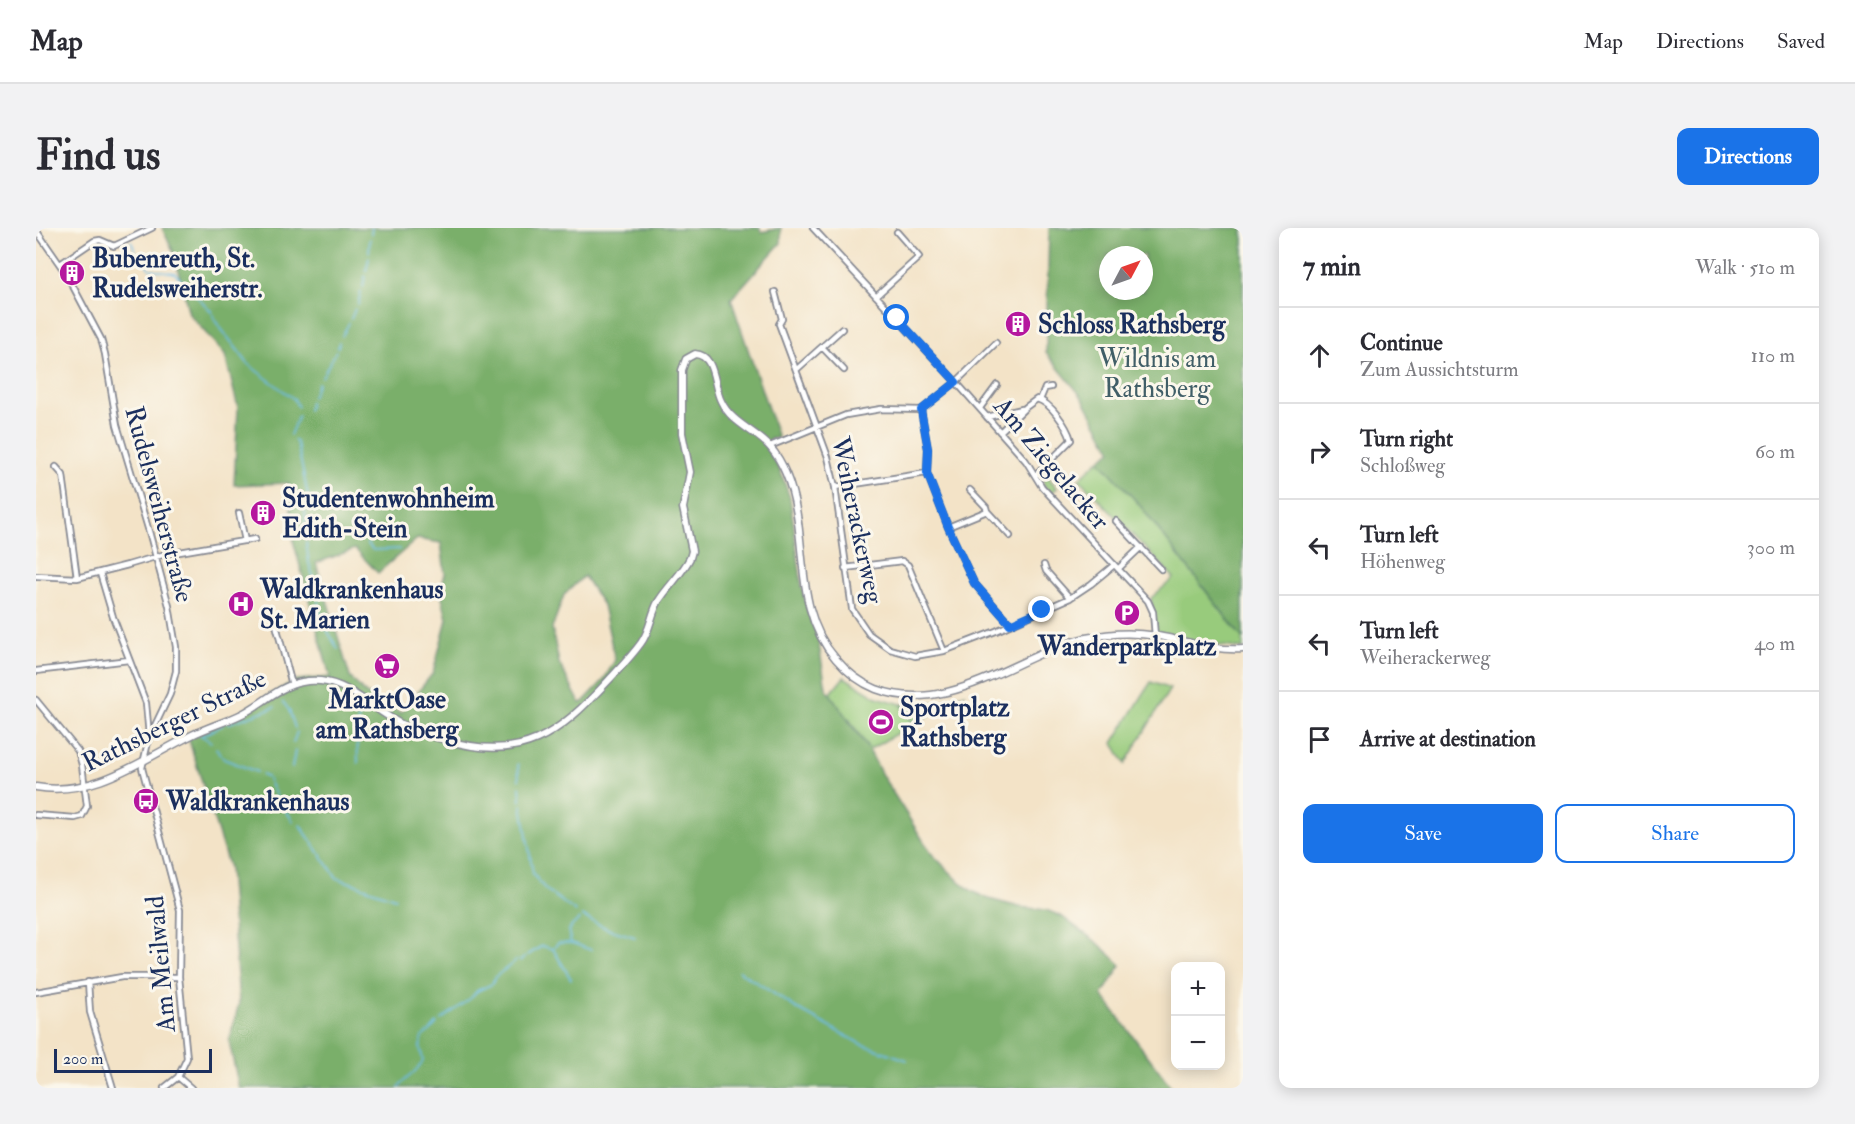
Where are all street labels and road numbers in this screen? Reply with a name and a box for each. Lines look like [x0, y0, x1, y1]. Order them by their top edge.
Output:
street label: Am Ziegelacker [986, 390, 1116, 537]
street label: Rudelsweiherstraße [118, 403, 201, 606]
street label: Weiherackerweg [824, 433, 891, 608]
street label: Rathsberger Straße [77, 663, 272, 779]
street label: Am Meilwald [139, 894, 183, 1035]

